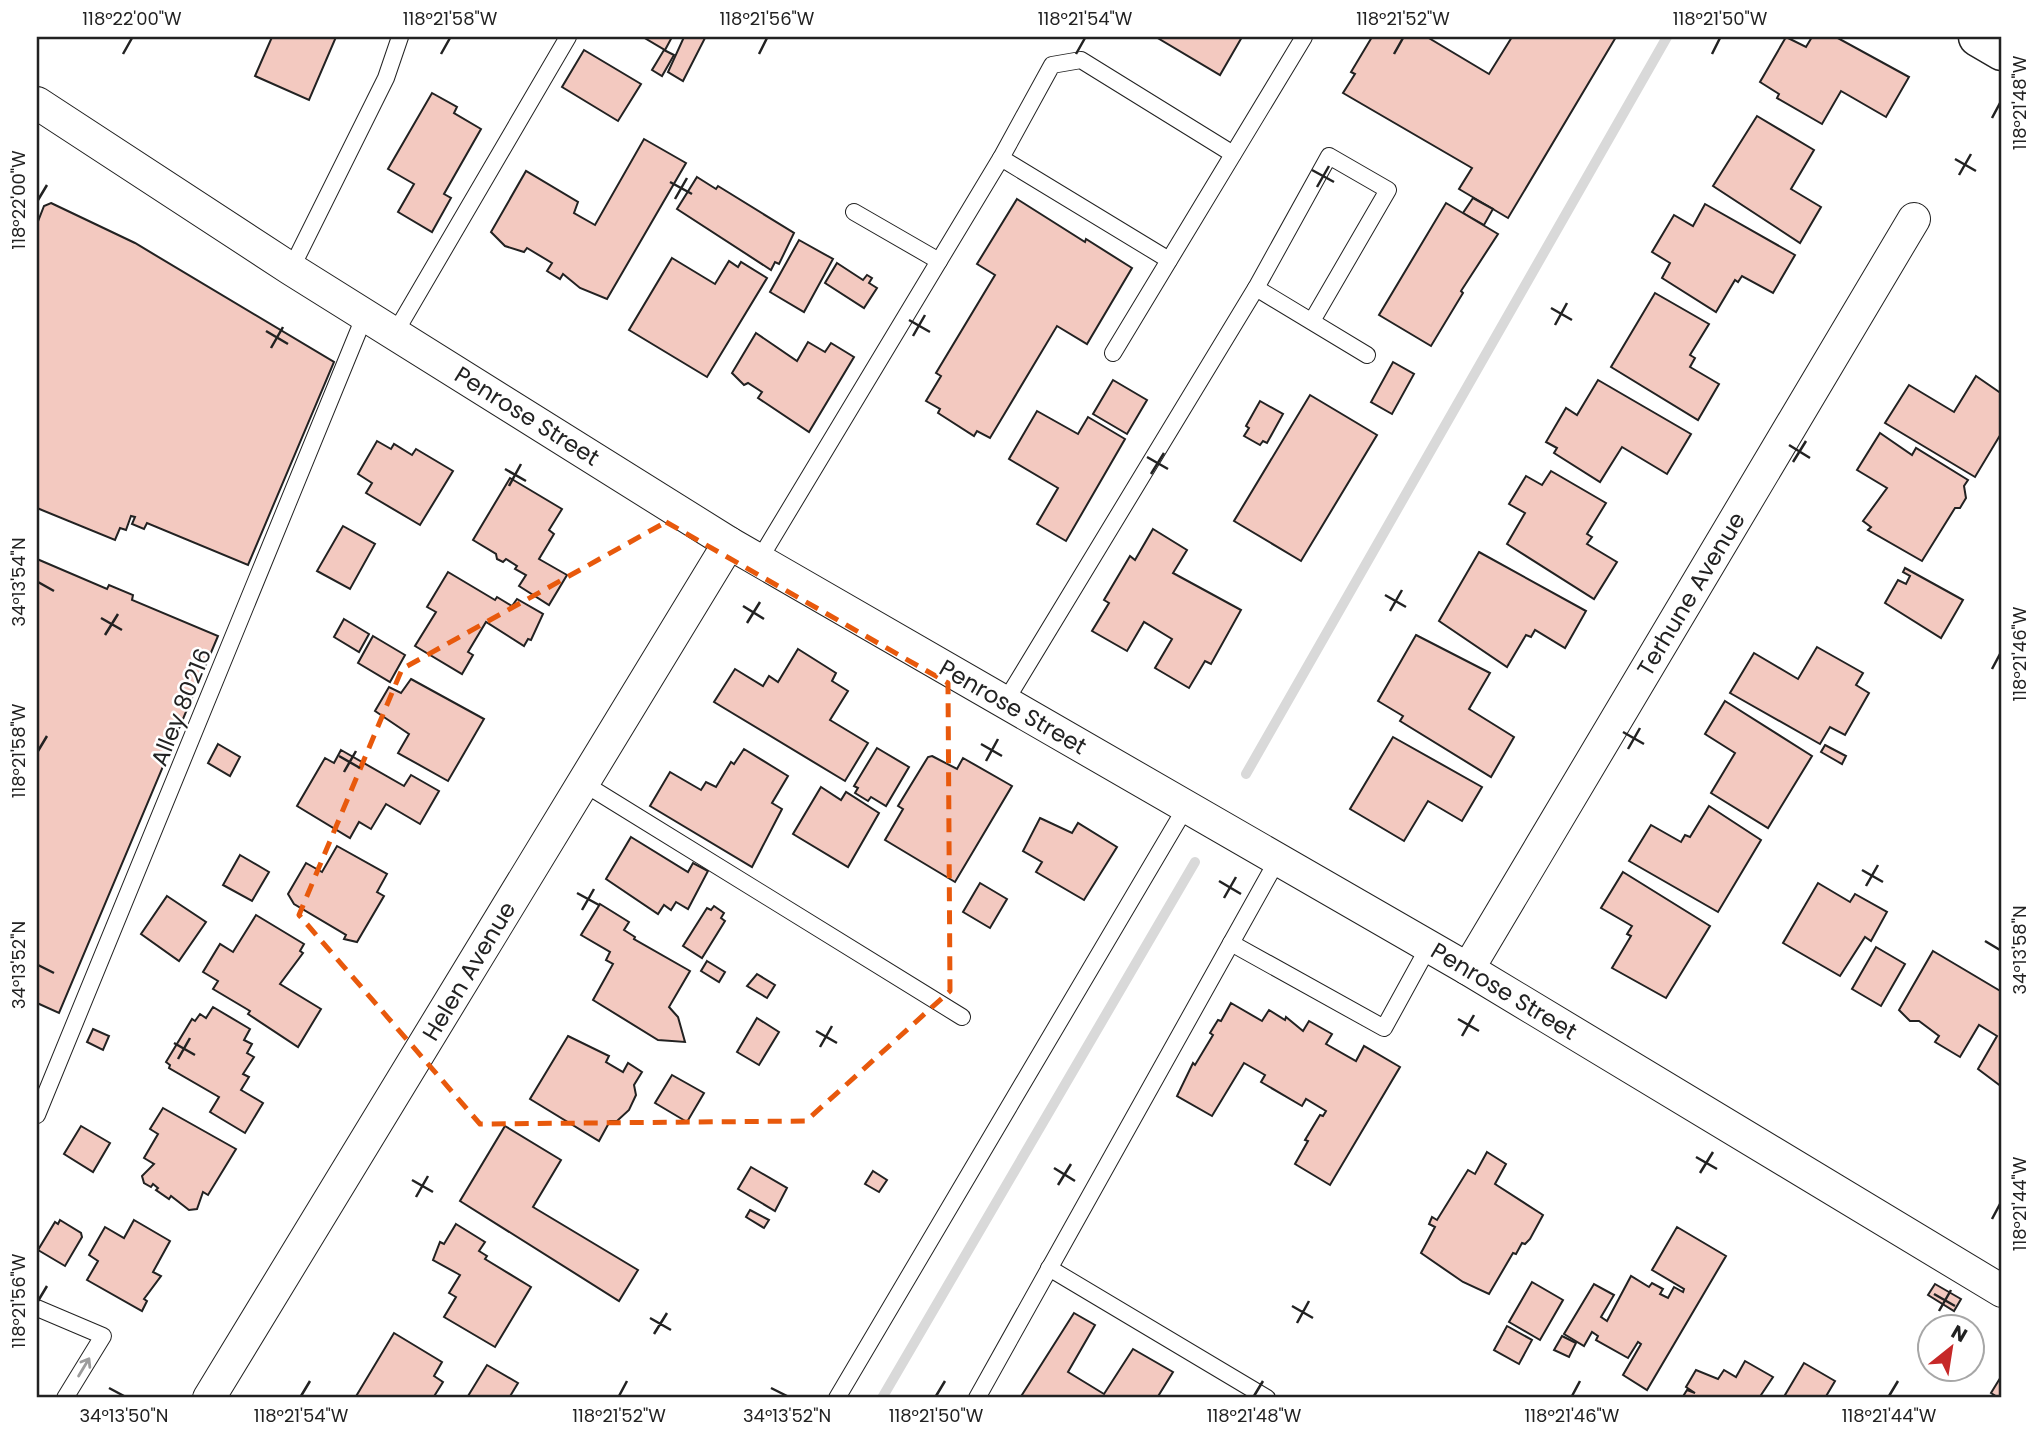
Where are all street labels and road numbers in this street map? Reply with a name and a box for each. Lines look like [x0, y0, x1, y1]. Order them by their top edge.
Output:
street label: Penrose Street [448, 359, 606, 473]
street label: Terhune Avenue [1629, 506, 1753, 682]
street label: Alley 80216 [143, 643, 219, 771]
street label: Penrose Street [933, 652, 1093, 762]
street label: Helen Avenue [415, 895, 523, 1047]
street label: Penrose Street [1425, 935, 1583, 1047]

